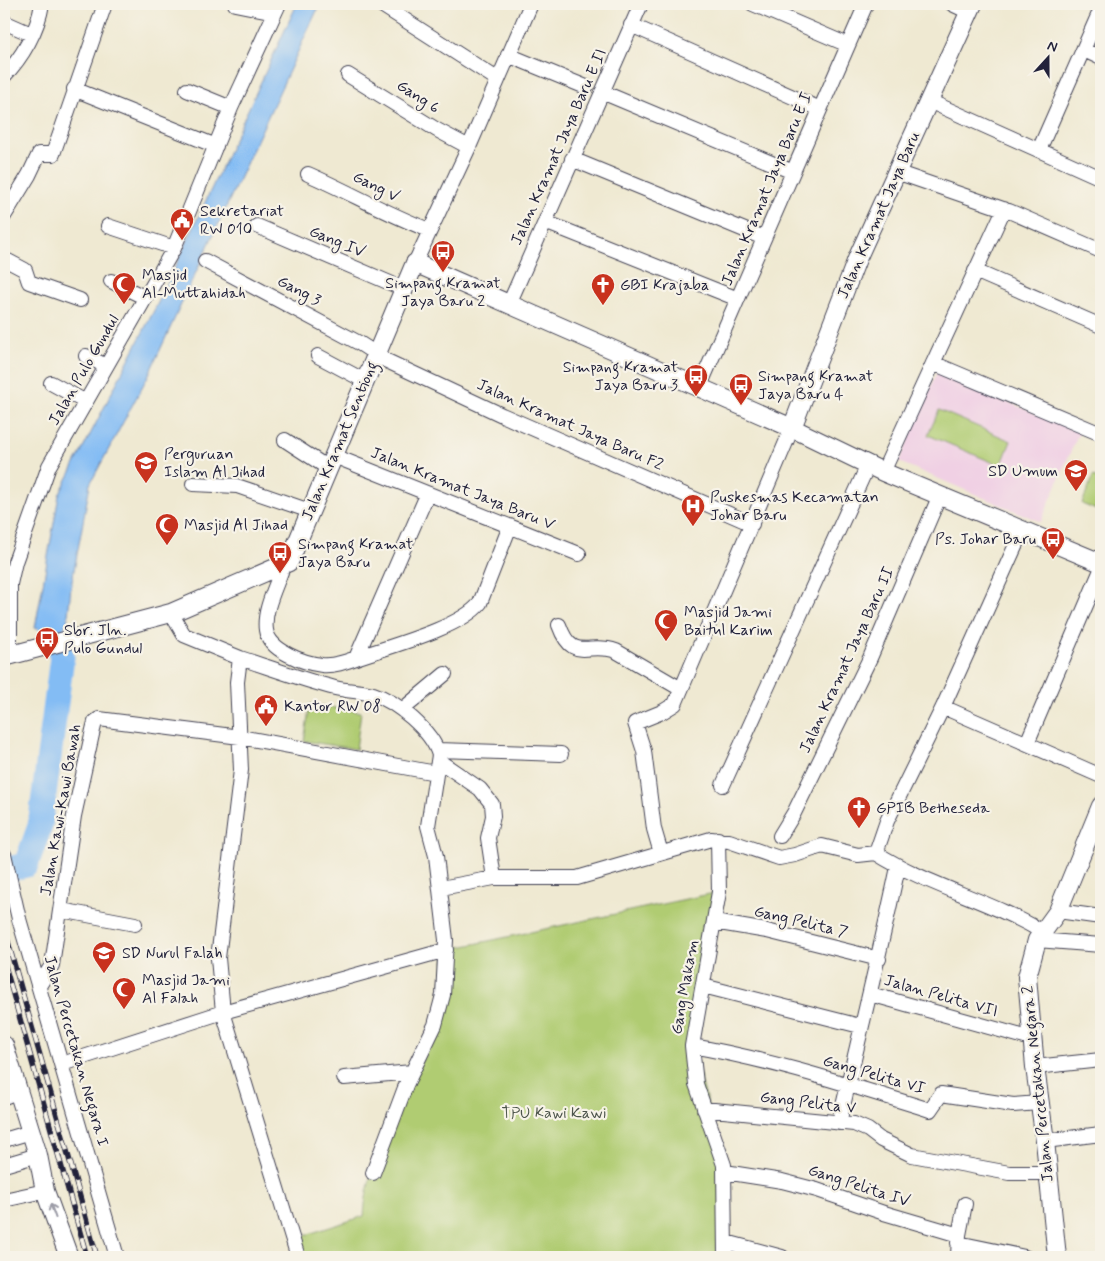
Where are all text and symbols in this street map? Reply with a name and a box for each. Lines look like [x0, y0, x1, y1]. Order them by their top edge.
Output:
north arrow [1022, 32, 1072, 82]
text: N [1045, 37, 1060, 57]
street label: Jalan Kramat Jaya Baru E II [506, 45, 612, 249]
street label: Gang 6 [392, 75, 444, 120]
street label: Jalan Kramat Jaya Baru E I [717, 89, 817, 289]
street label: Jalan Kramat Jaya Baru [833, 128, 925, 302]
street label: Gang V [349, 166, 403, 209]
place label: Sekretariat RW 010 [200, 201, 285, 240]
public building icon: Sekretariat RW 010 [169, 207, 195, 241]
street label: Gang IV [305, 221, 368, 264]
bus stop icon: Simpang Kramat Jaya Baru 2 [430, 239, 456, 273]
place label: Masjid Al-Muttahidah [142, 265, 246, 304]
mosque icon: Masjid Al-Muttahidah [111, 271, 137, 305]
street label: Gang 3 [273, 271, 324, 312]
church icon: GBI Krajaba [590, 272, 616, 306]
place label: Simpang Kramat Jaya Baru 2 [385, 273, 501, 312]
place label: GBI Krajaba [620, 275, 709, 296]
street label: Jalan Pulo Gundul [44, 311, 124, 429]
place label: Simpang Kramat Jaya Baru 3 [563, 357, 678, 396]
street label: Jalan Kramat Sentiong [297, 358, 384, 524]
bus stop icon: Simpang Kramat Jaya Baru 3 [683, 363, 709, 397]
place label: Simpang Kramat Jaya Baru 4 [758, 366, 874, 405]
bus stop icon: Simpang Kramat Jaya Baru 4 [728, 372, 754, 406]
street label: Jalan Kramat Jaya Baru F2 [473, 374, 667, 476]
street label: Jalan Kramat Jaya Baru V [368, 442, 558, 536]
place label: Perguruan Islam Al Jihad [164, 444, 265, 483]
school or university icon: Perguruan Islam Al Jihad [133, 450, 159, 484]
school or university icon: SD Umum [1063, 458, 1089, 492]
place label: SD Umum [988, 461, 1058, 482]
place label: Puskesmas Kecamatan Johar Baru [710, 487, 879, 526]
hospital icon: Puskesmas Kecamatan Johar Baru [680, 493, 706, 527]
mosque icon: Masjid Al Jihad [154, 512, 180, 546]
place label: Masjid Al Jihad [184, 515, 288, 536]
bus stop icon: Ps. Johar Baru [1040, 526, 1066, 560]
place label: Ps. Johar Baru [935, 529, 1036, 550]
place label: Simpang Kramat Jaya Baru [298, 534, 414, 573]
bus stop icon: Simpang Kramat Jaya Baru [267, 540, 293, 574]
street label: Jalan Kramat Jaya Baru II [795, 564, 899, 756]
place label: Masjid Jami Baitul Karim [684, 602, 773, 641]
mosque icon: Masjid Jami Baitul Karim [653, 608, 679, 642]
place label: Sbr. Jln. Pulo Gundul [64, 620, 142, 659]
bus stop icon: Sbr. Jln. Pulo Gundul [34, 626, 60, 660]
public building icon: Kantor RW 08 [253, 693, 279, 727]
place label: Kantor RW 08 [284, 696, 381, 717]
street label: Jalan Kawi-Kawi Bawah [36, 723, 86, 897]
church icon: GPIB Betheseda [846, 795, 872, 829]
place label: GPIB Betheseda [876, 798, 990, 819]
street label: Gang Pelita 7 [752, 901, 850, 944]
street label: Gang Makam [666, 938, 705, 1036]
school or university icon: SD Nurul Falah [91, 940, 117, 974]
place label: SD Nurul Falah [122, 943, 223, 964]
street label: Jalan Percetakan Negara I [38, 953, 113, 1149]
place label: Masjid Jami Al Falah [142, 970, 230, 1009]
street label: Jalan Pelita VII [882, 970, 1000, 1022]
mosque icon: Masjid Jami Al Falah [111, 976, 137, 1010]
street label: Jalan Percetakan Negara 2 [1017, 985, 1060, 1183]
street label: Gang Pelita VI [820, 1050, 928, 1101]
street label: Gang Pelita V [759, 1087, 857, 1120]
park label: TPU Kawi Kawi [502, 1103, 606, 1124]
street label: Gang Pelita IV [805, 1160, 913, 1213]
one-way arrow [48, 1204, 57, 1220]

